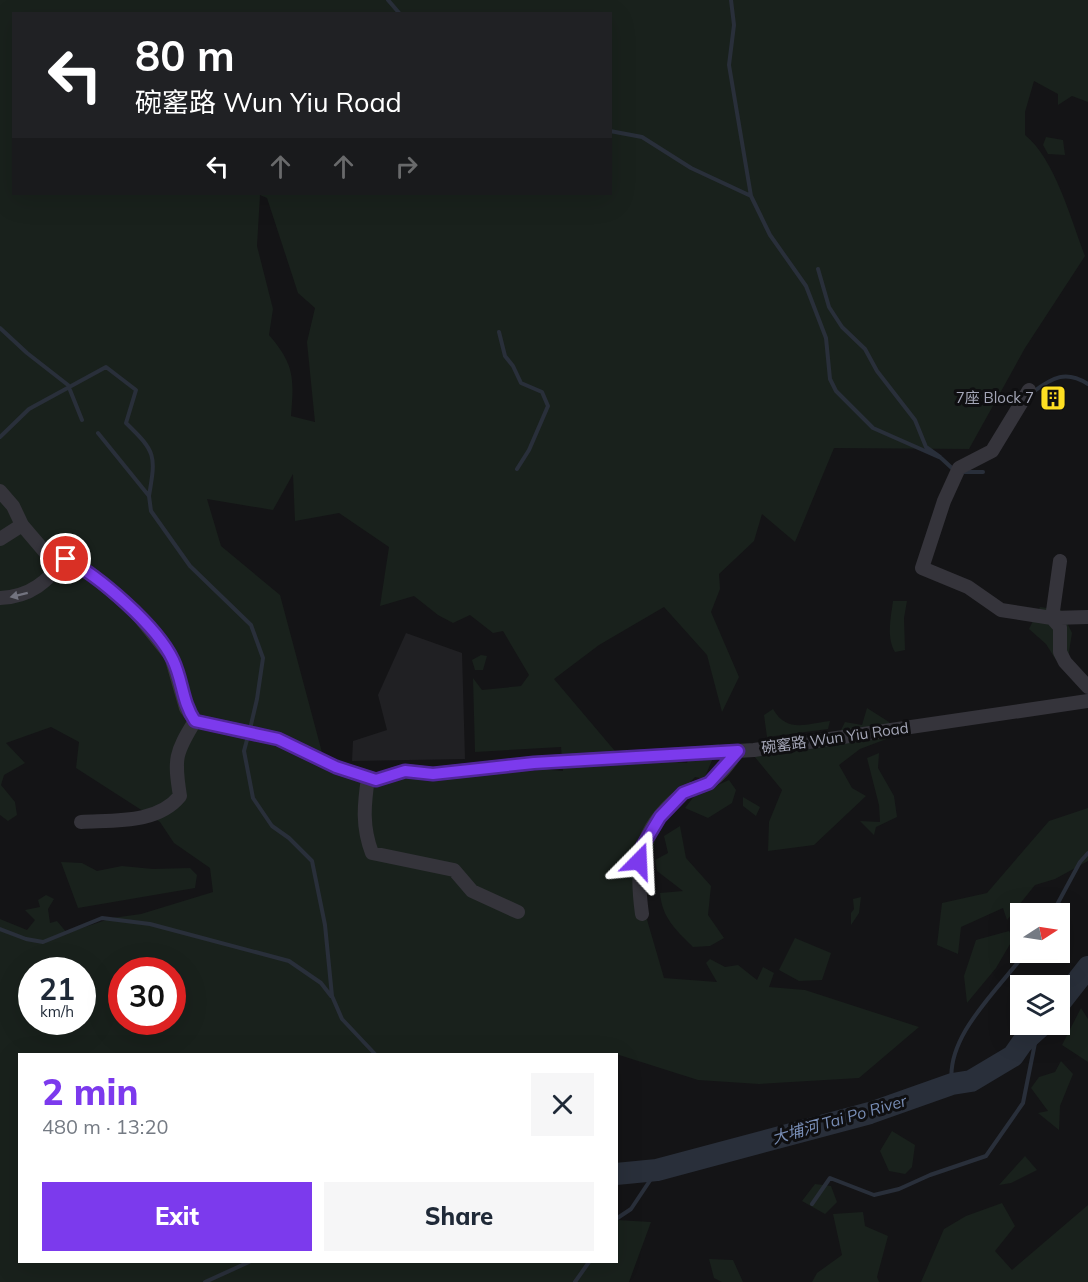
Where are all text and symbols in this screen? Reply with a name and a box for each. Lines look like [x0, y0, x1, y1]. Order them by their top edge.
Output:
text: 80 m [135, 29, 235, 82]
icon: left [36, 36, 114, 114]
text: 碗窰路 Wun Yiu Road [135, 85, 402, 119]
icon: left [201, 150, 234, 183]
icon: ahead [264, 150, 297, 183]
icon: ahead [327, 150, 360, 183]
icon: right [390, 150, 423, 183]
building icon: 7座 Block 7 [1038, 383, 1068, 413]
place label: 7座 Block 7 [956, 388, 1034, 407]
pin [40, 533, 91, 584]
icon: arrive [49, 542, 82, 575]
one-way arrow [10, 591, 28, 601]
street label: 碗窰路 Wun Yiu Road [760, 718, 910, 757]
position arrow [607, 829, 671, 893]
north arrow [1010, 903, 1070, 963]
map controls [1010, 903, 1070, 1035]
speed limit sign: 30 [108, 957, 186, 1035]
text: 21 [39, 970, 75, 1008]
button: layers [1010, 975, 1070, 1035]
text: km/h [40, 1002, 74, 1021]
text: 2 min [42, 1069, 138, 1114]
button: close [531, 1073, 594, 1136]
water label: 大埔河 Tai Po River [769, 1090, 910, 1148]
text: 480 m · 13:20 [42, 1114, 168, 1139]
button: Exit [42, 1182, 312, 1251]
button: Share [324, 1182, 594, 1251]

